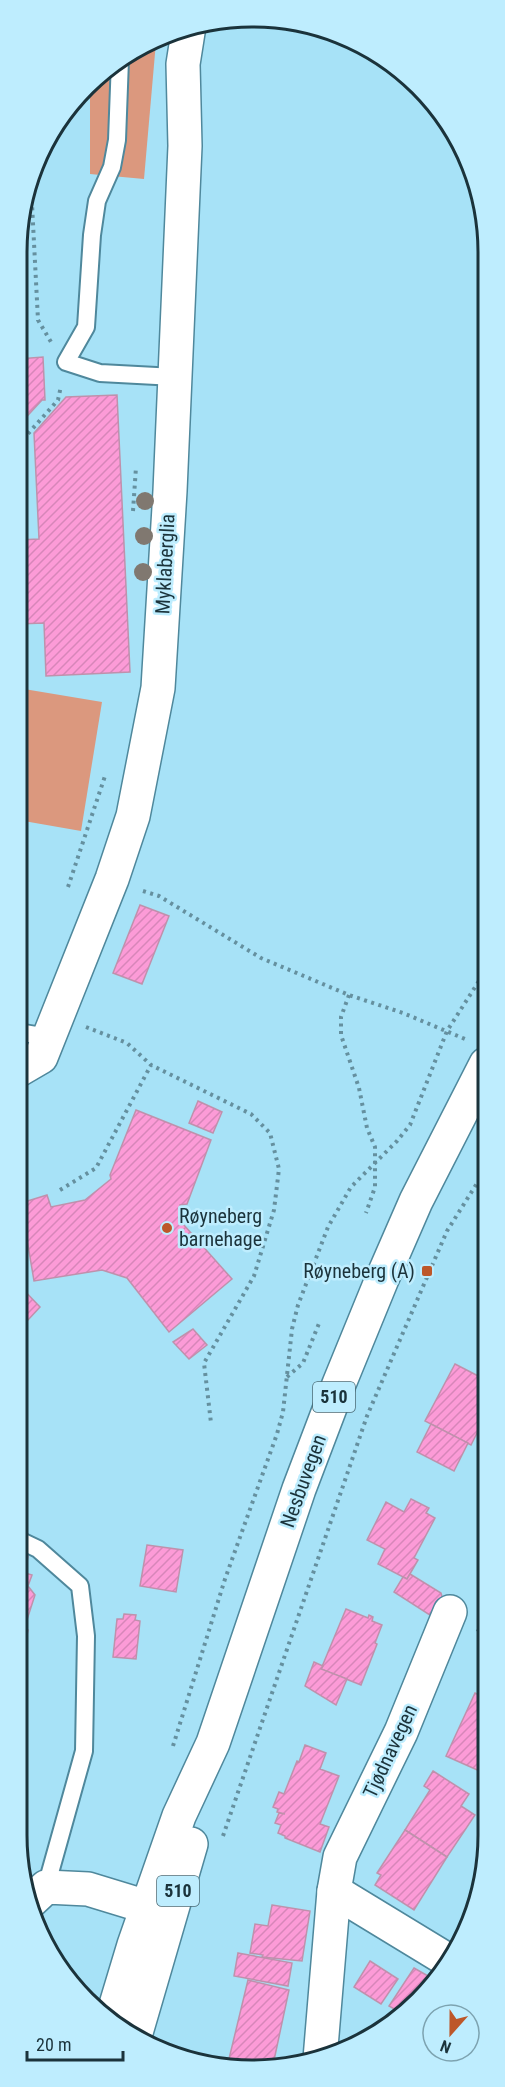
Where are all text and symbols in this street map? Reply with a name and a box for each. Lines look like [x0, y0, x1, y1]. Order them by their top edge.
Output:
street label: Myklaberglia [150, 513, 180, 615]
place label: Røyneberg barnehage [179, 1204, 262, 1251]
marker: Røyneberg barnehage [160, 1221, 174, 1235]
place label: Røyneberg (A) [303, 1259, 415, 1283]
marker: Røyneberg (A) [420, 1264, 434, 1278]
road number: 510 [313, 1382, 355, 1412]
street label: Nesbuvegen [275, 1431, 331, 1531]
street label: Tjødnavegen [358, 1700, 422, 1802]
road number: 510 [157, 1876, 199, 1906]
north arrow [421, 2003, 481, 2063]
scale bar [27, 2024, 123, 2062]
text: 20 m [36, 2034, 71, 2055]
text: N [438, 2036, 454, 2057]

